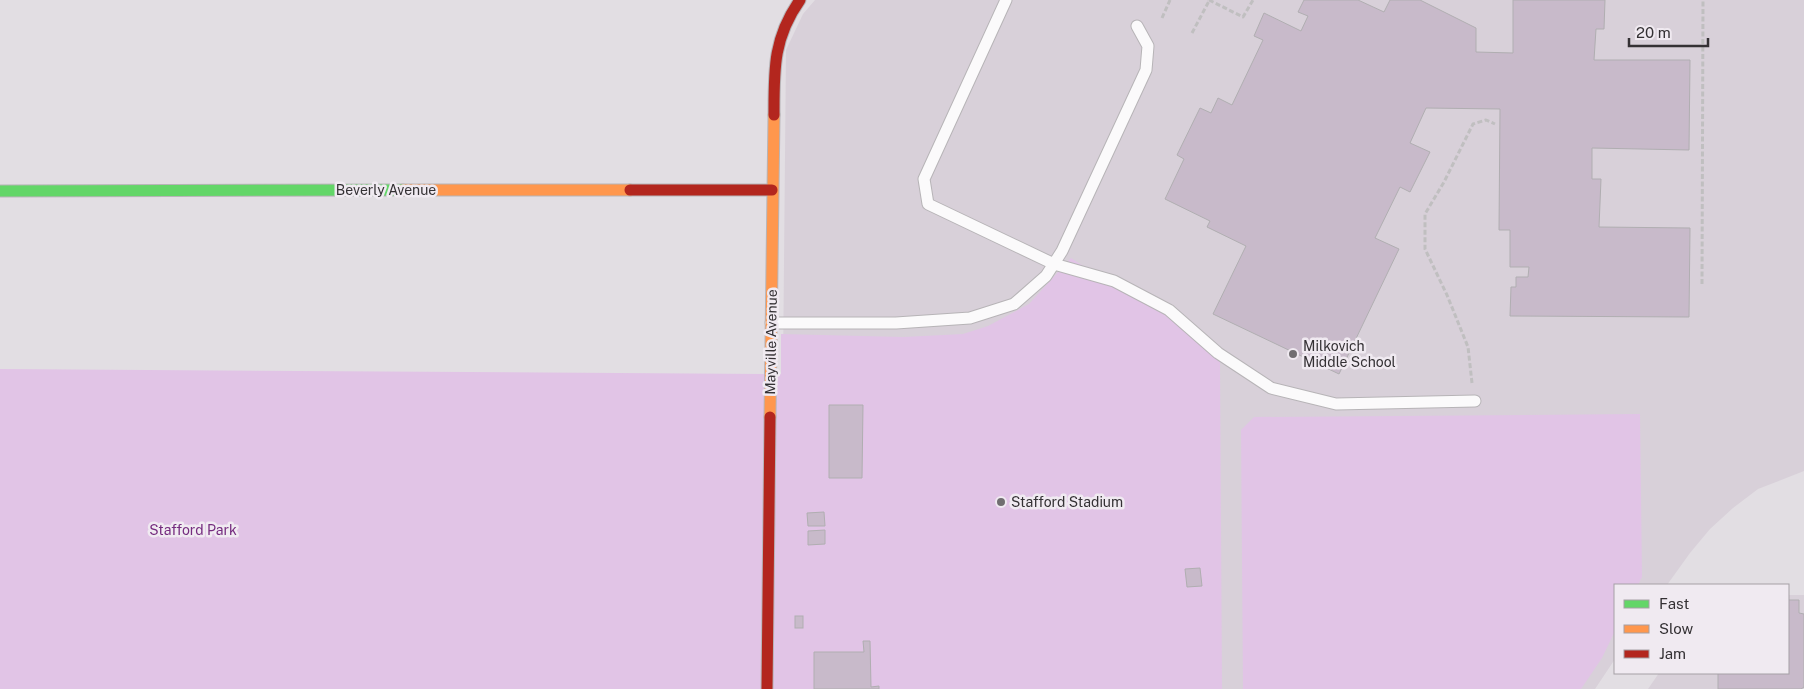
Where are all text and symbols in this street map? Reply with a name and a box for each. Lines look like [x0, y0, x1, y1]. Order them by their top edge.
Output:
scale bar [1629, 15, 1708, 47]
text: 20 m [1636, 24, 1671, 41]
street label: Beverly Avenue [336, 182, 436, 198]
street label: Mayville Avenue [762, 289, 780, 395]
place label: Milkovich Middle School [1303, 338, 1396, 370]
marker: Milkovich Middle School [1287, 348, 1299, 360]
place label: Stafford Stadium [1011, 494, 1123, 510]
marker: Stafford Stadium [995, 496, 1007, 508]
park label: Stafford Park [149, 522, 237, 538]
legend [1614, 584, 1789, 674]
text: Fast [1659, 595, 1689, 612]
text: Slow [1659, 620, 1694, 637]
text: Jam [1659, 645, 1686, 662]

